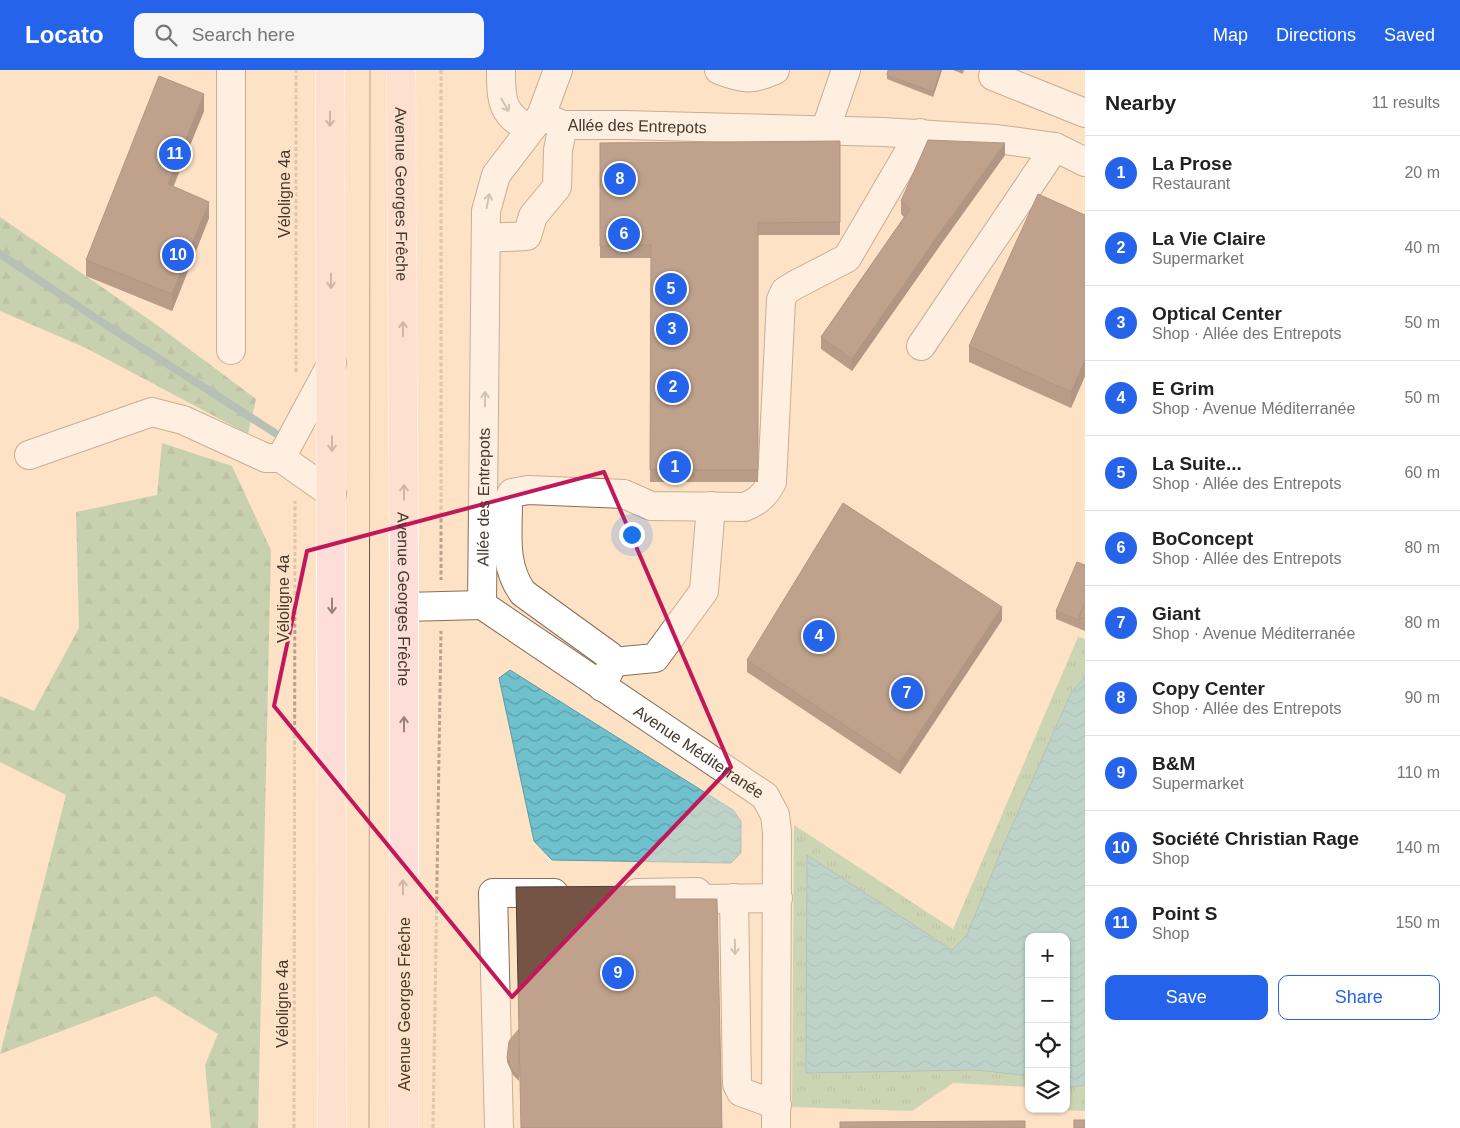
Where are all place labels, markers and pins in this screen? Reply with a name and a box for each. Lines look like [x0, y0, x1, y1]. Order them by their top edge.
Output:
pin: 11 [159, 135, 191, 173]
pin: 8 [604, 160, 636, 198]
pin: 6 [608, 215, 640, 253]
pin: 10 [162, 236, 194, 274]
pin: 5 [655, 270, 687, 308]
pin: 3 [656, 310, 688, 348]
pin: 2 [657, 368, 689, 406]
pin: 1 [659, 448, 691, 486]
pin: 4 [803, 617, 835, 655]
pin: 7 [891, 674, 923, 712]
pin: 9 [602, 954, 634, 992]

